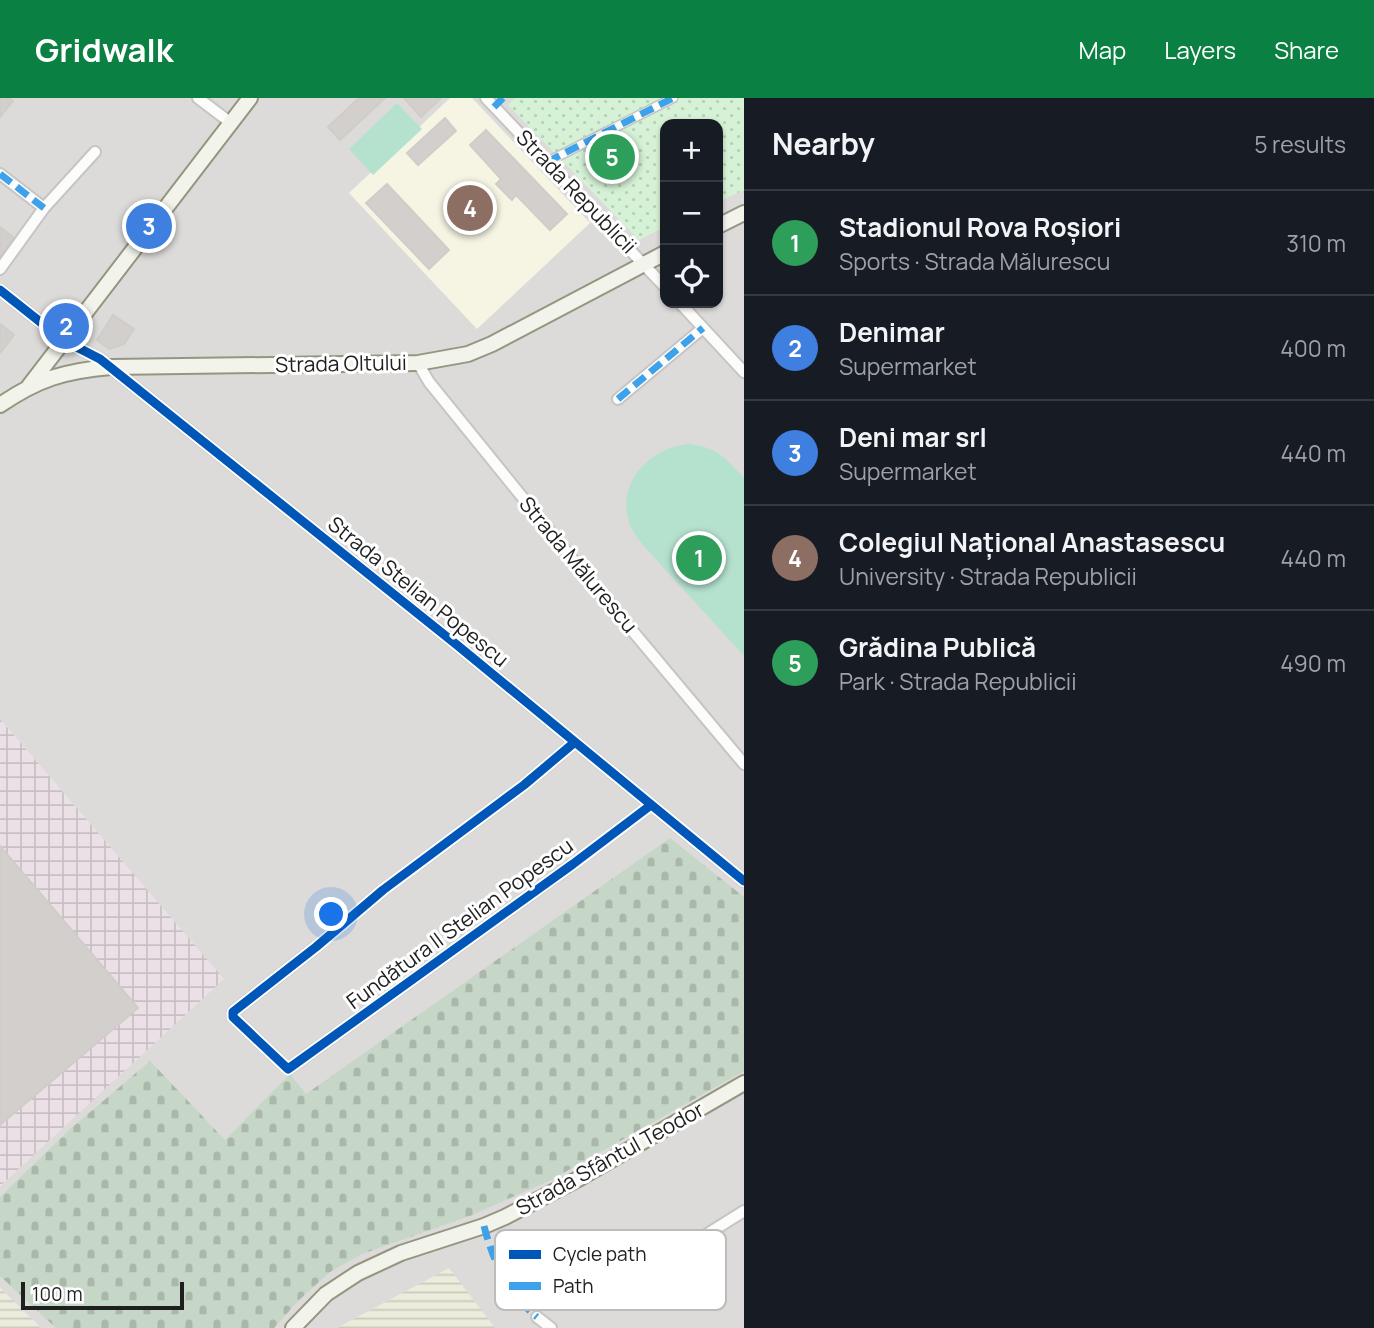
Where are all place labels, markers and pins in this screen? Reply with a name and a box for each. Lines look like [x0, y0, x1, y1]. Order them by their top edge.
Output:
pin: 5 [589, 131, 635, 183]
pin: 4 [447, 182, 493, 234]
pin: 3 [126, 200, 172, 252]
pin: 2 [43, 300, 89, 352]
pin: 1 [676, 532, 722, 584]

